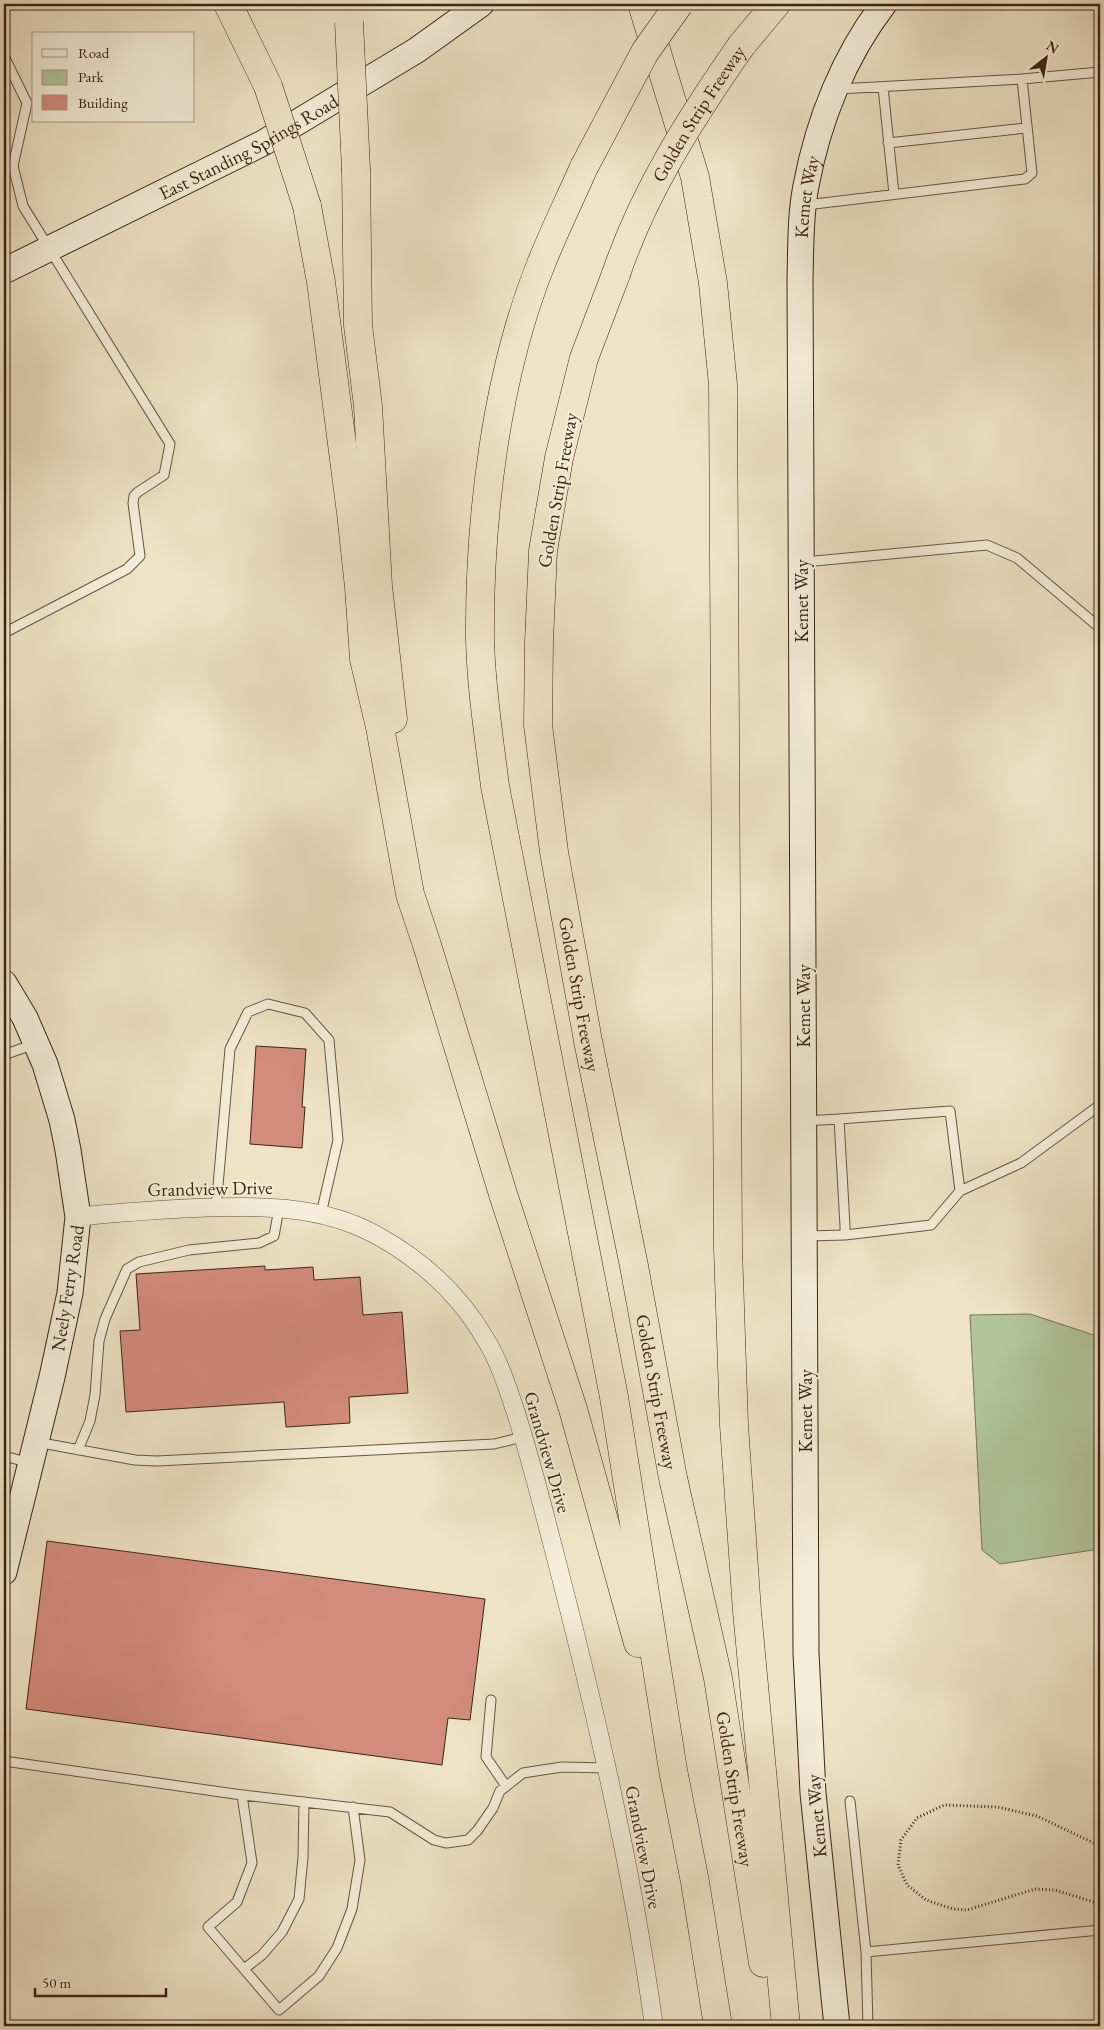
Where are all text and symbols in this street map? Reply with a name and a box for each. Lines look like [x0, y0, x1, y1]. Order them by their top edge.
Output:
legend [32, 32, 195, 122]
north arrow [1022, 32, 1072, 82]
text: N [1043, 36, 1063, 58]
street label: Golden Strip Freeway [646, 40, 751, 186]
text: Road [78, 43, 110, 62]
text: Park [78, 67, 105, 86]
street label: East Standing Springs Road [154, 88, 343, 206]
text: Building [78, 93, 128, 112]
street label: Kemet Way [789, 152, 825, 239]
street label: Golden Strip Freeway [532, 410, 584, 570]
street label: Kemet Way [789, 559, 814, 643]
street label: Golden Strip Freeway [553, 915, 606, 1075]
street label: Kemet Way [791, 964, 816, 1048]
street label: Grandview Drive [147, 1175, 273, 1202]
street label: Neely Ferry Road [45, 1223, 90, 1353]
street label: Golden Strip Freeway [630, 1312, 683, 1472]
street label: Kemet Way [793, 1369, 818, 1453]
street label: Grandview Drive [518, 1389, 577, 1516]
street label: Golden Strip Freeway [710, 1709, 760, 1869]
street label: Kemet Way [800, 1773, 833, 1859]
street label: Grandview Drive [619, 1783, 668, 1911]
scale bar [35, 1965, 166, 1997]
text: 50 m [42, 1973, 71, 1992]

